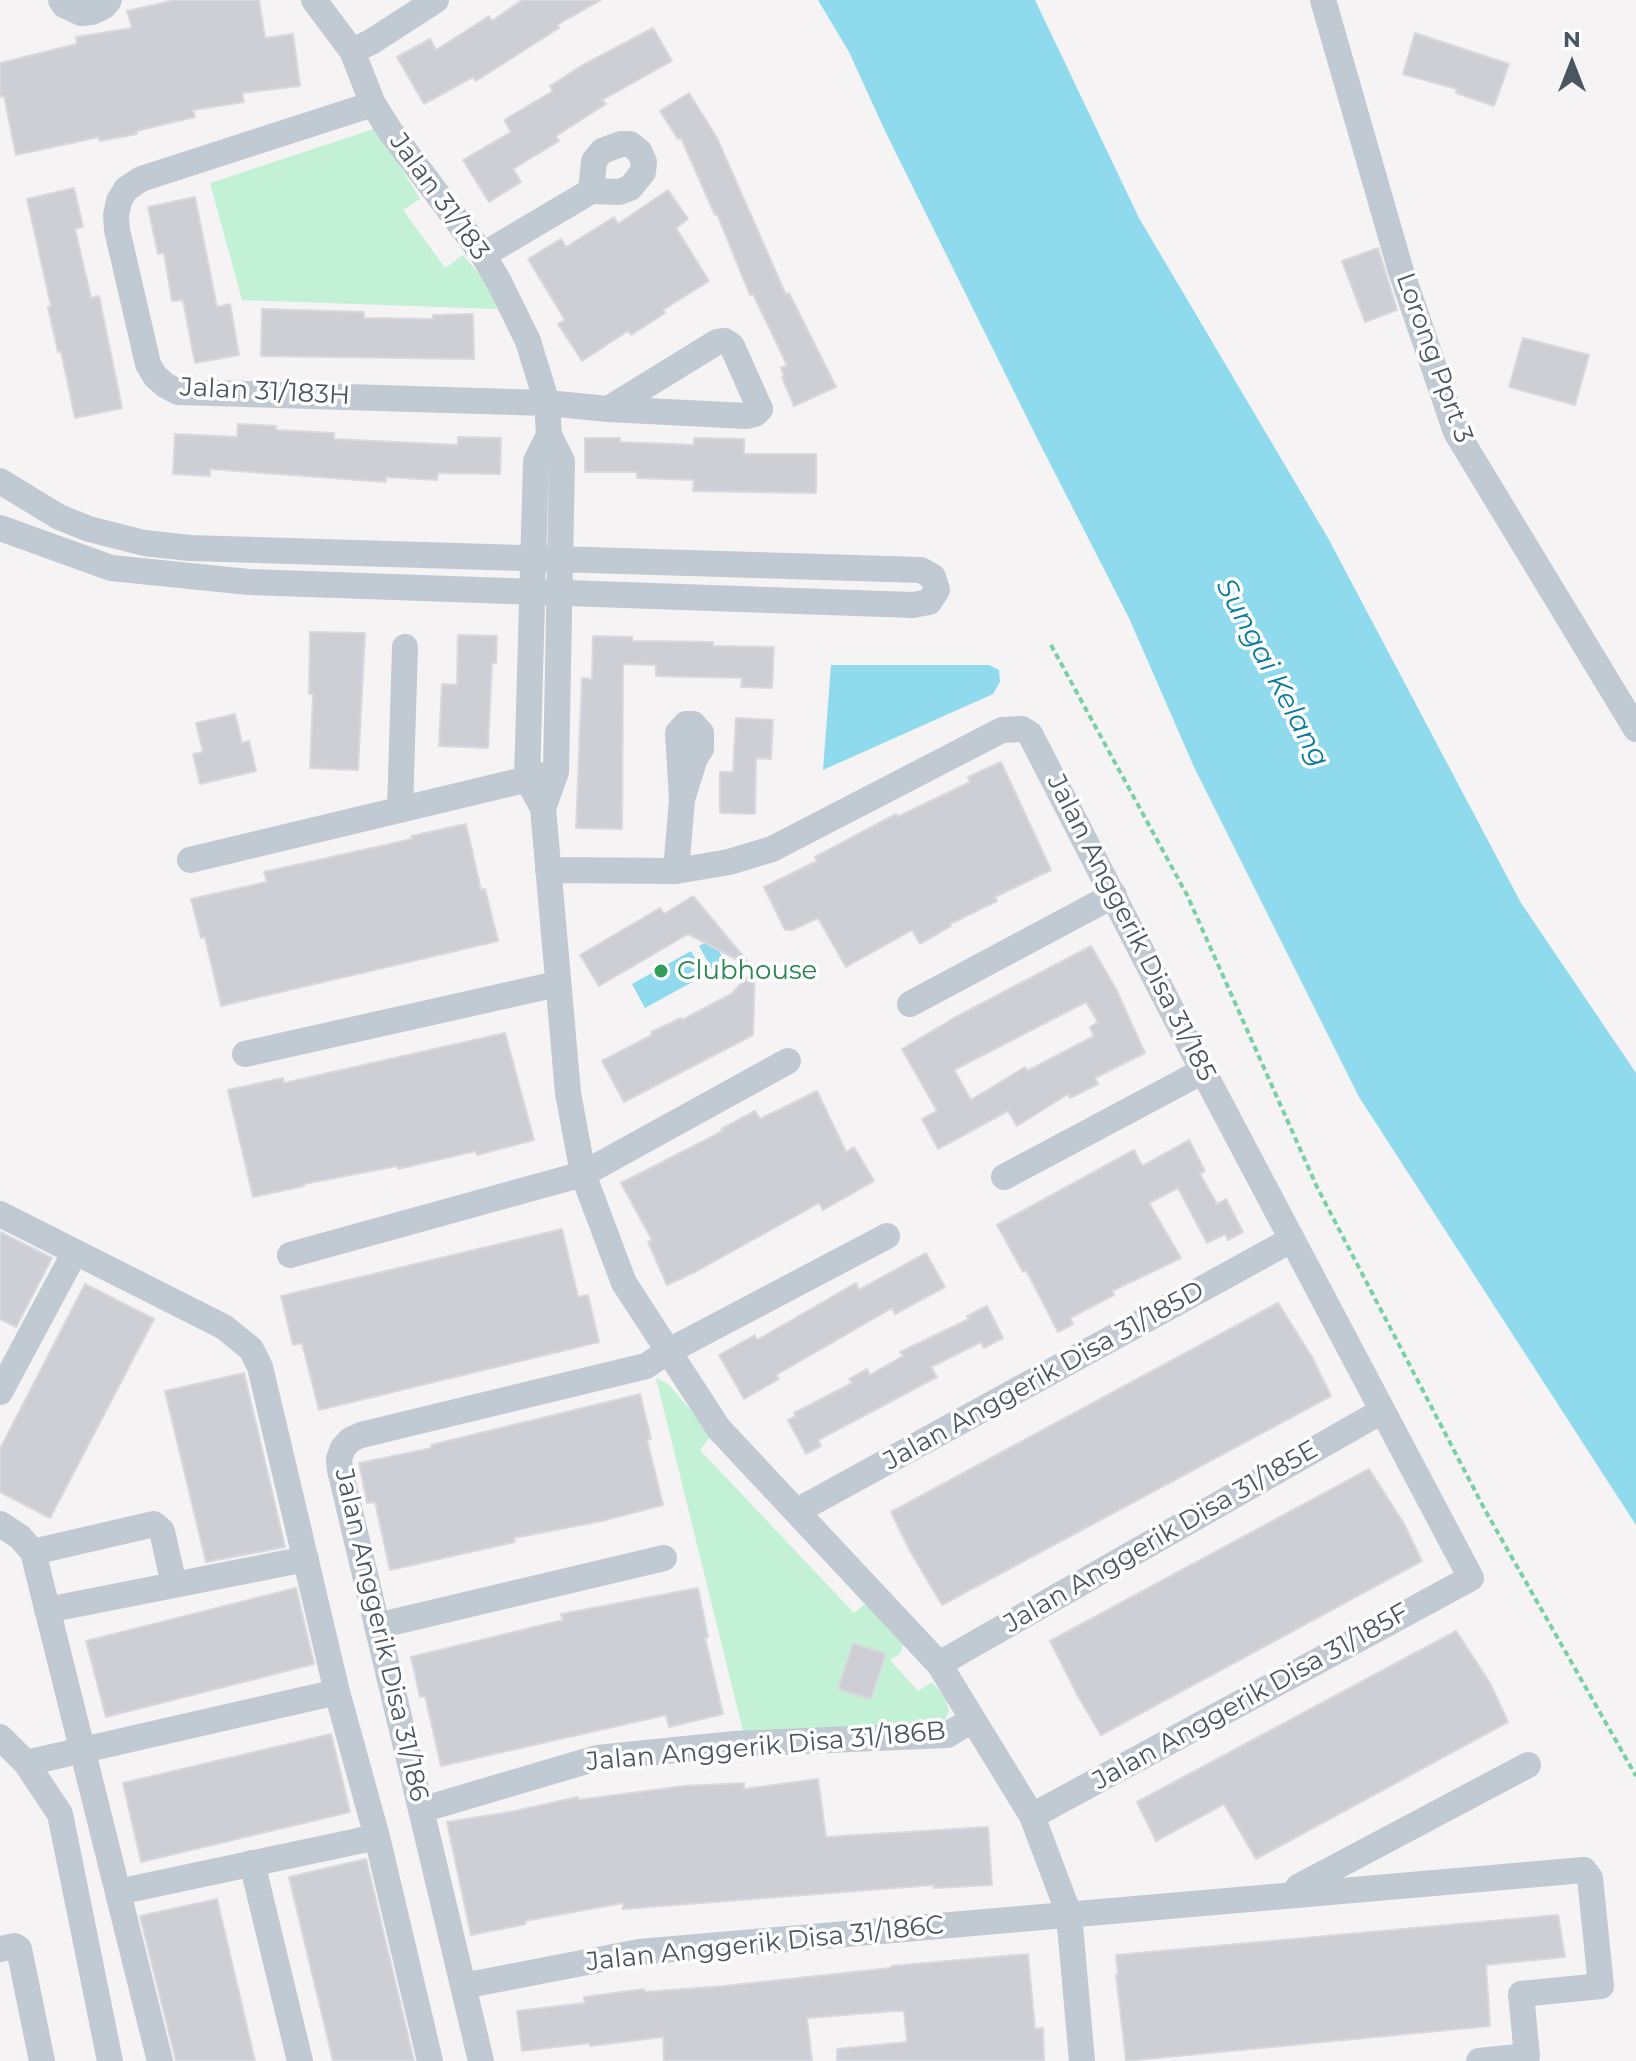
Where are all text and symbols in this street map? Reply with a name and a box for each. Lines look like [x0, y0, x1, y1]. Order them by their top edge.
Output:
north arrow [1532, 24, 1612, 104]
text: N [1563, 26, 1581, 53]
street label: Jalan 31/183 [383, 127, 495, 267]
street label: Lorong Pprt 3 [1389, 269, 1479, 447]
street label: Jalan 31/183H [179, 372, 351, 412]
water label: Sungai Kelang [1208, 573, 1336, 773]
street label: Jalan Anggerik Disa 31/185 [1040, 770, 1222, 1086]
place label: Clubhouse [677, 955, 817, 987]
marker: Clubhouse [652, 962, 670, 980]
street label: Jalan Anggerik Disa 31/185D [878, 1275, 1210, 1477]
street label: Jalan Anggerik Disa 31/185E [999, 1434, 1323, 1640]
street label: Jalan Anggerik Disa 31/186 [327, 1465, 435, 1805]
street label: Jalan Anggerik Disa 31/185F [1088, 1597, 1414, 1797]
street label: Jalan Anggerik Disa 31/186B [585, 1716, 947, 1778]
street label: Jalan Anggerik Disa 31/186C [585, 1910, 945, 1978]

